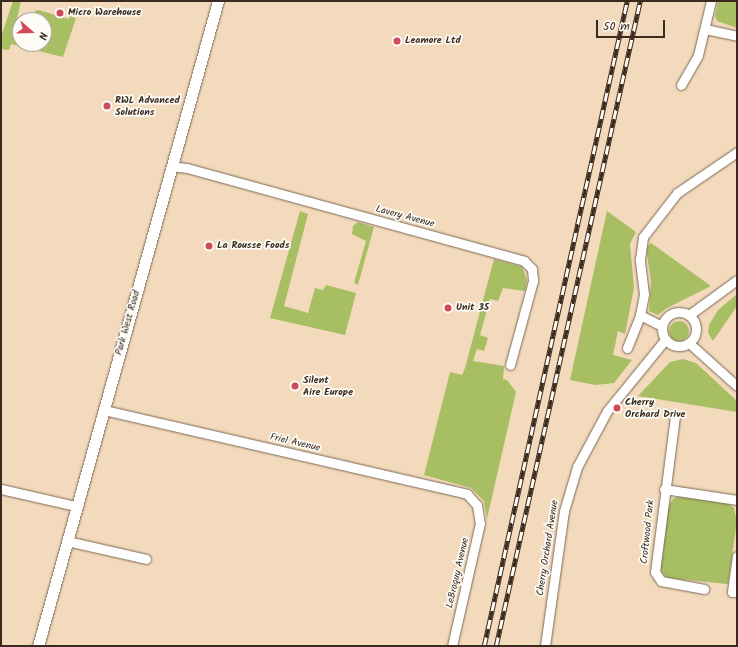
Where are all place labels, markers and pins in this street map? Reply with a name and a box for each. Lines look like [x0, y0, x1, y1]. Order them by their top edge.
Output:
place label: Micro Warehouse [68, 7, 141, 19]
marker: Micro Warehouse [55, 8, 65, 18]
place label: Leamore Ltd [405, 35, 461, 47]
marker: Leamore Ltd [392, 36, 402, 46]
place label: RWL Advanced Solutions [115, 94, 180, 118]
marker: RWL Advanced Solutions [102, 101, 112, 111]
place label: La Rousse Foods [217, 240, 290, 252]
marker: La Rousse Foods [204, 241, 214, 251]
place label: Unit 35 [456, 302, 489, 314]
marker: Unit 35 [443, 303, 453, 313]
place label: Silent Aire Europe [303, 374, 353, 398]
marker: Silent Aire Europe [290, 381, 300, 391]
place label: Cherry Orchard Drive [625, 396, 685, 420]
marker: Cherry Orchard Drive [612, 403, 622, 413]

